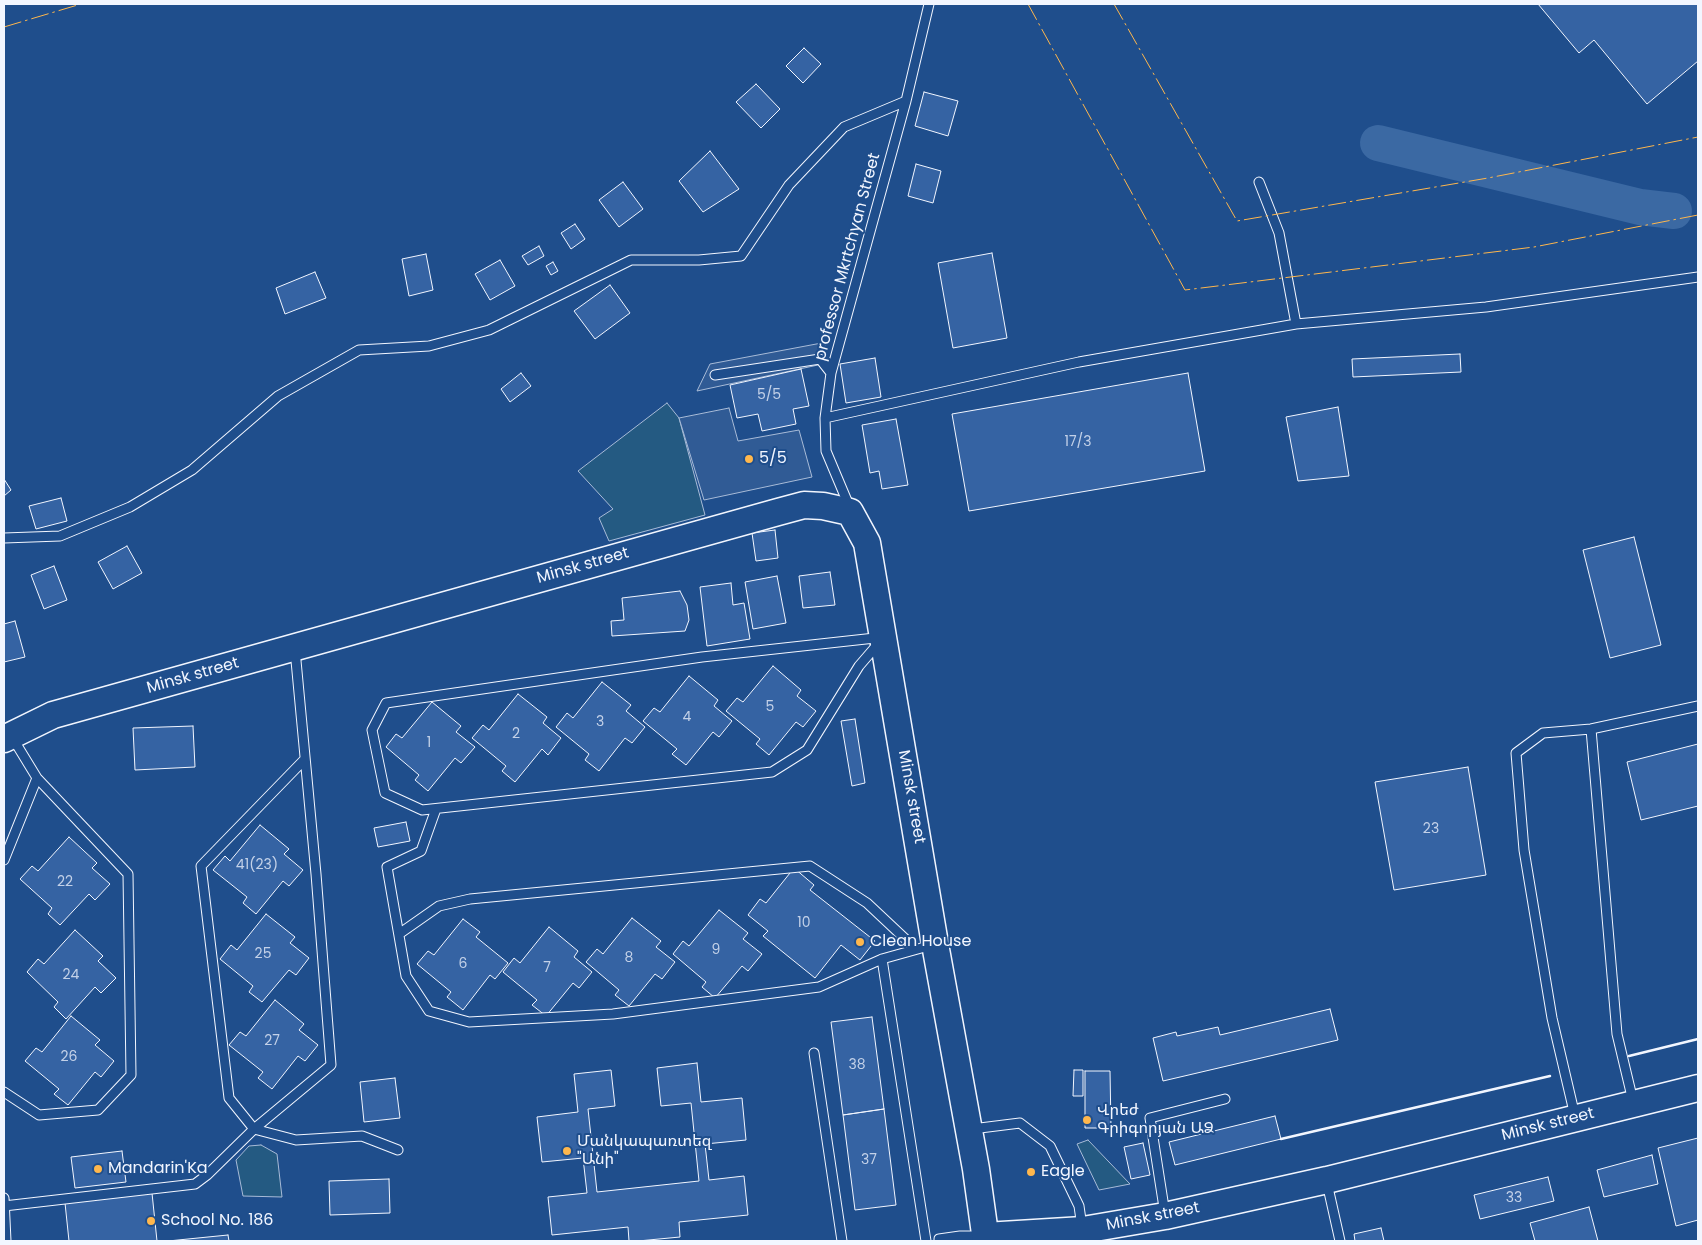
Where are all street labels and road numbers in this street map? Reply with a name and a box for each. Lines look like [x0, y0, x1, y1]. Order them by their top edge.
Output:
street label: professor Mkrtchyan Street [811, 151, 885, 363]
street label: Minsk street [535, 544, 631, 588]
street label: Minsk street [145, 654, 241, 698]
street label: Minsk street [893, 749, 929, 845]
street label: Minsk street [1500, 1104, 1596, 1146]
street label: Minsk street [1105, 1199, 1201, 1235]

